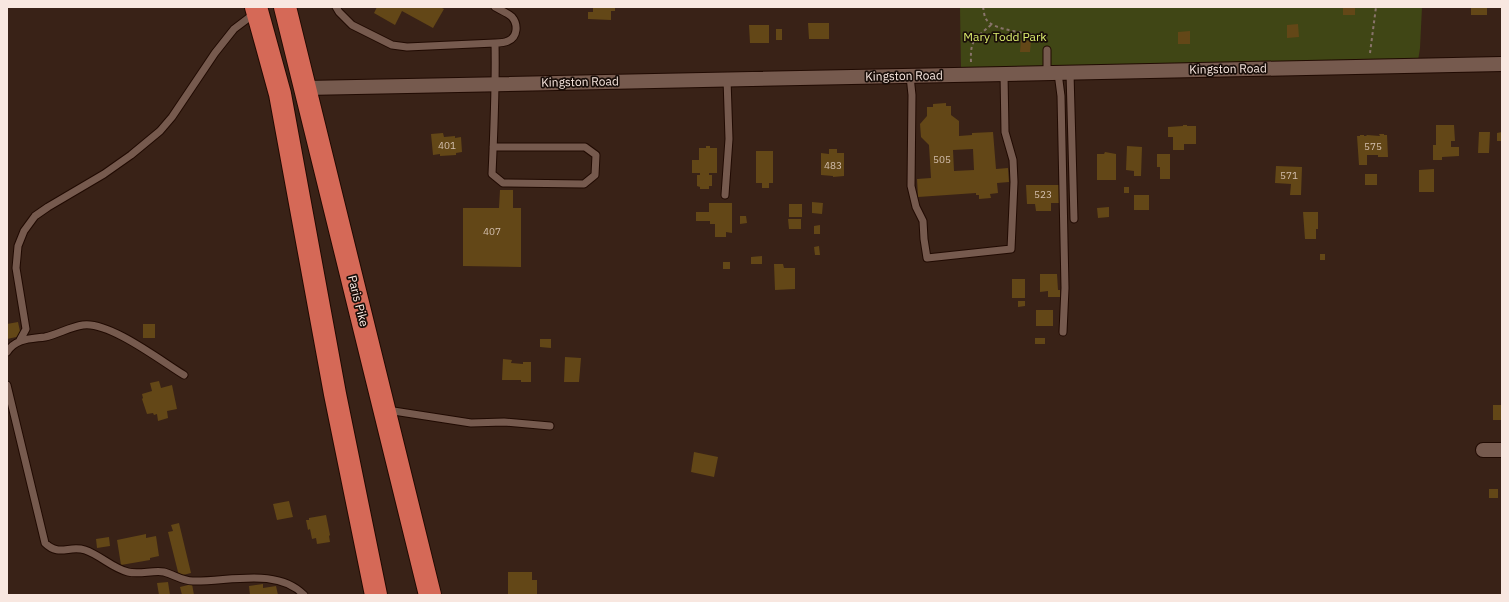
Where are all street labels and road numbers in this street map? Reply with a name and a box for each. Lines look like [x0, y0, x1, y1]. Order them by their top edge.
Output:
street label: Kingston Road [1189, 60, 1267, 77]
street label: Kingston Road [865, 67, 943, 84]
street label: Kingston Road [541, 73, 619, 90]
street label: Paris Pike [345, 274, 372, 329]

